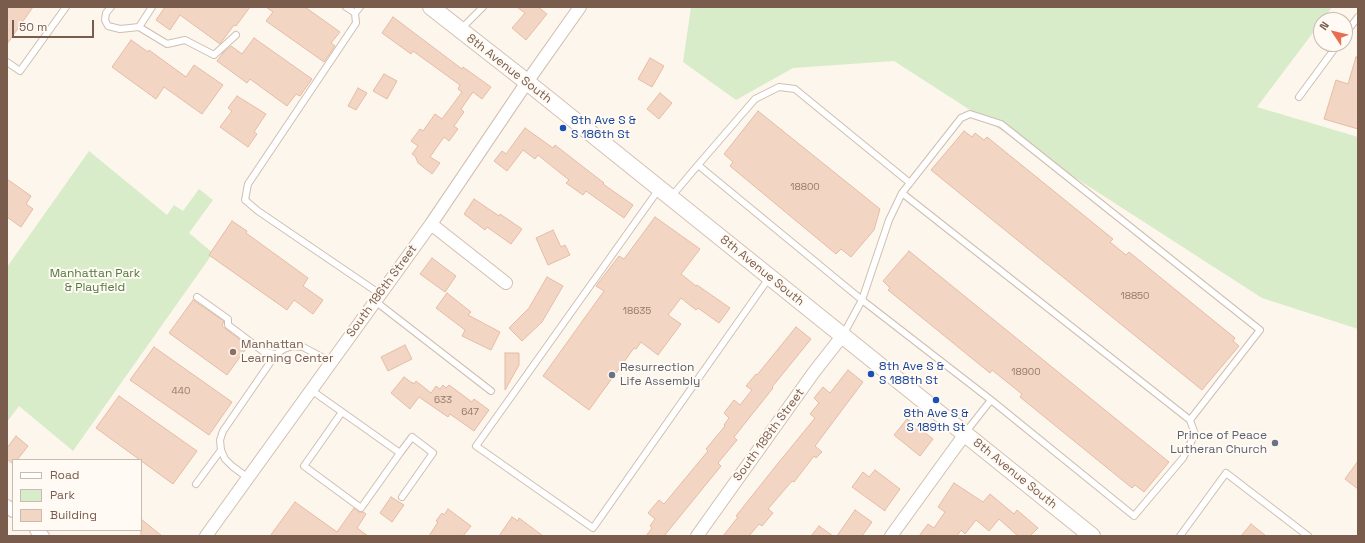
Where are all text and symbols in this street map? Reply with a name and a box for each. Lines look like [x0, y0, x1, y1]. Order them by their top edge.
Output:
scale bar [14, 12, 96, 38]
north arrow [1313, 12, 1353, 52]
text: 50 m [19, 19, 47, 35]
text: N [1316, 19, 1332, 33]
street label: 8th Avenue South [464, 31, 554, 107]
place label: 8th Ave S & S 186th St [571, 114, 636, 142]
marker: 8th Ave S & S 186th St [558, 123, 568, 133]
house number: 18800 [790, 181, 820, 193]
street label: 8th Avenue South [717, 233, 807, 309]
street label: South 186th Street [344, 242, 420, 340]
park label: Manhattan Park & Playfield [50, 267, 140, 295]
house number: 18850 [1120, 290, 1150, 302]
house number: 18635 [623, 305, 651, 317]
place label: Manhattan Learning Center [241, 338, 333, 366]
marker: Manhattan Learning Center [228, 347, 238, 357]
place label: 8th Ave S & S 188th St [879, 360, 944, 388]
place label: Resurrection Life Assembly [620, 361, 700, 389]
house number: 18900 [1011, 366, 1041, 378]
marker: 8th Ave S & S 188th St [866, 369, 876, 379]
marker: Resurrection Life Assembly [607, 370, 617, 380]
house number: 440 [172, 385, 190, 397]
street label: South 188th Street [731, 386, 807, 484]
house number: 633 [434, 394, 452, 406]
marker: 8th Ave S & S 189th St [931, 395, 941, 405]
house number: 647 [461, 406, 479, 418]
place label: 8th Ave S & S 189th St [904, 407, 968, 435]
place label: Prince of Peace Lutheran Church [1170, 429, 1267, 457]
street label: 8th Avenue South [970, 436, 1060, 512]
marker: Prince of Peace Lutheran Church [1270, 438, 1280, 448]
legend [12, 459, 142, 531]
text: Road [50, 467, 79, 483]
text: Park [50, 487, 75, 503]
text: Building [50, 507, 97, 523]

